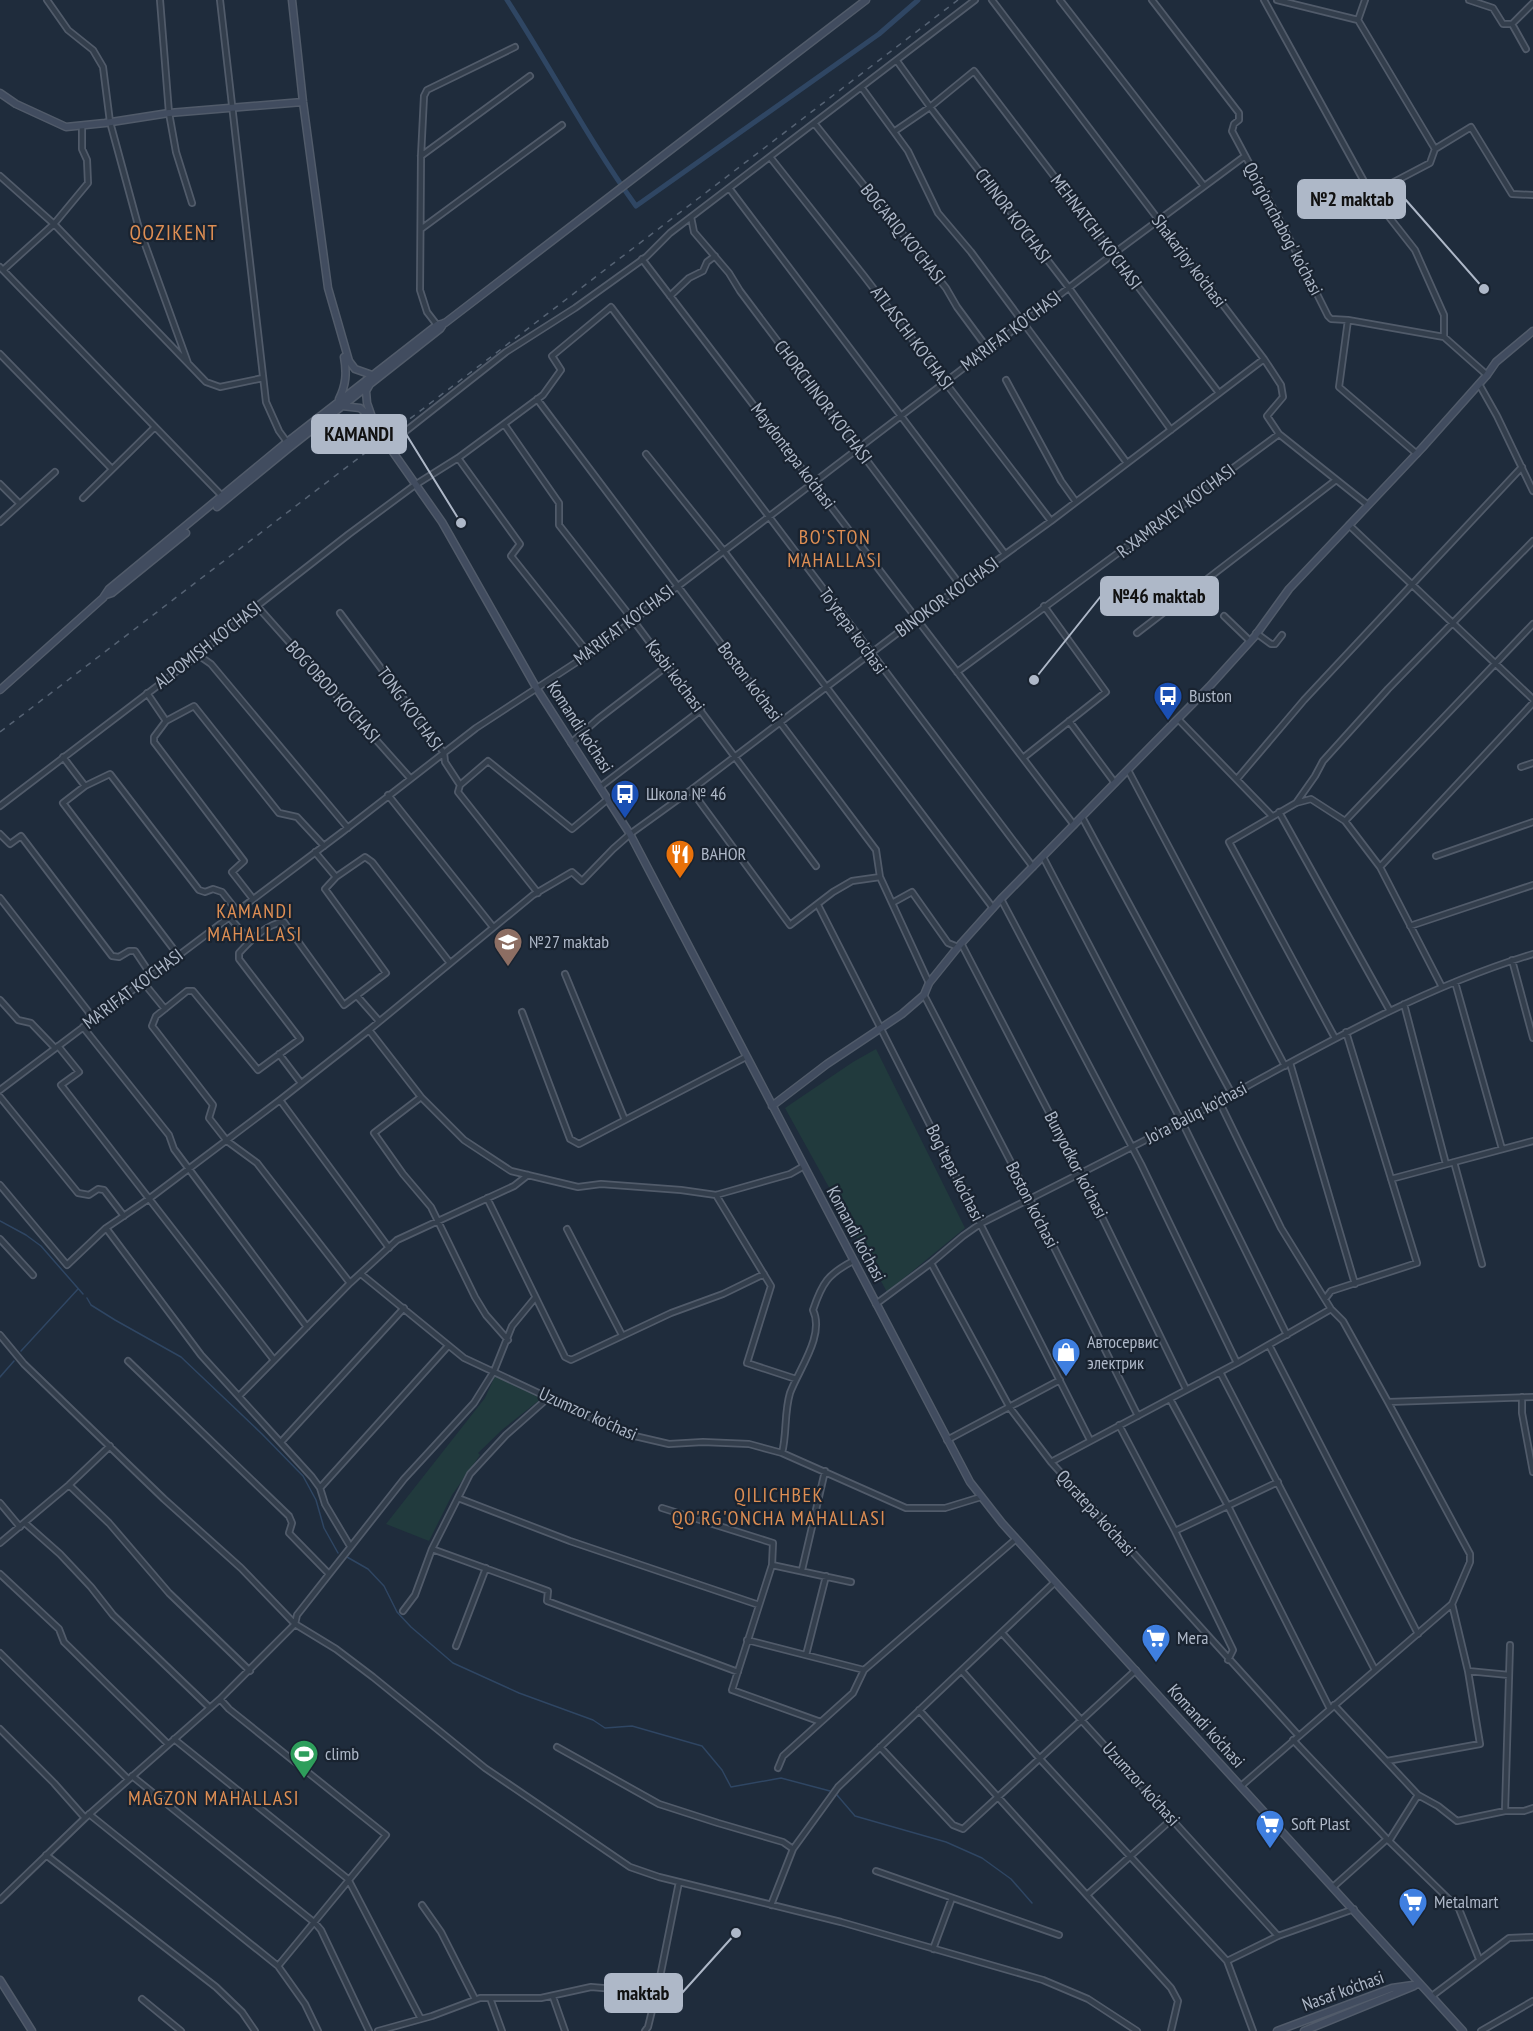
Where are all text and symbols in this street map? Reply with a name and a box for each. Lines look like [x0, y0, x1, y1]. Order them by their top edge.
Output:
street label: Qo'rg'onchabog' ko'chasi [1239, 158, 1328, 299]
street label: CHINOR KO'CHASI [970, 164, 1057, 268]
street label: MEHNATCHI KO'CHASI [1046, 170, 1147, 294]
street label: BOG'ARIQ KO'CHASI [856, 179, 951, 289]
callout: №2 maktab [1298, 180, 1405, 218]
text: №2 maktab [1310, 186, 1394, 212]
street label: Shakarjoy ko'chasi [1147, 210, 1232, 312]
district label: QOZIKENT [130, 219, 218, 246]
street label: ATLASCHI KO'CHASI [866, 281, 959, 394]
street label: MA'RIFAT KO'CHASI [956, 285, 1065, 376]
street label: CHORCHINOR KO'CHASI [769, 335, 877, 468]
street label: Maydontepa ko'chasi [746, 398, 841, 513]
callout: KAMANDI [312, 415, 406, 453]
text: KAMANDI [324, 421, 394, 447]
street label: R.XAMRAYEV KO'CHASI [1112, 459, 1240, 563]
district label: BO'STON MAHALLASI [787, 524, 883, 573]
street label: BINOKOR KO'CHASI [891, 551, 1003, 642]
callout: №46 maktab [1101, 577, 1218, 615]
street label: MA'RIFAT KO'CHASI [569, 579, 678, 670]
street label: To'ytepa ko'chasi [814, 583, 892, 678]
text: №46 maktab [1112, 583, 1206, 609]
street label: ALPOMISH KO'CHASI [150, 596, 266, 693]
street label: Kasbi ko'chasi [641, 635, 710, 716]
street label: BOG'OBOD KO'CHASI [281, 636, 385, 748]
street label: Boston ko'chasi [713, 637, 788, 726]
street label: TONG KO'CHASI [372, 662, 449, 755]
street label: Komandi ko‘chasi [542, 676, 619, 777]
bus stop icon: Buston [1152, 680, 1184, 722]
place label: Buston [1189, 684, 1232, 707]
bus stop icon: Школа № 46 [609, 778, 641, 820]
place label: Школа № 46 [646, 782, 726, 805]
restaurant icon: BAHOR [664, 838, 696, 880]
place label: BAHOR [701, 842, 747, 865]
district label: KAMANDI MAHALLASI [207, 898, 303, 947]
school or university icon: №27 maktab [492, 926, 524, 968]
place label: №27 maktab [529, 930, 609, 953]
street label: MA'RIFAT KO'CHASI [78, 943, 187, 1034]
street label: Jo'ra Baliq ko'chasi [1140, 1076, 1251, 1149]
street label: Bunyodkor ko'chasi [1040, 1107, 1113, 1222]
street label: Bog'tepa ko'chasi [921, 1121, 990, 1225]
street label: Boston ko'chasi [1001, 1158, 1064, 1252]
street label: Komandi ko‘chasi [822, 1182, 891, 1286]
place label: Автосервис электрик [1087, 1330, 1160, 1374]
shop icon: Автосервис электрик [1050, 1336, 1082, 1378]
street label: Uzumzor ko'chasi [535, 1382, 641, 1445]
street label: Qoratepa ko'chasi [1052, 1465, 1141, 1560]
district label: QILICHBEK QO'RG'ONCHA MAHALLASI [672, 1482, 886, 1531]
supermarket icon: Мега [1140, 1622, 1172, 1664]
place label: Мега [1177, 1626, 1208, 1649]
street label: Komandi ko‘chasi [1163, 1679, 1250, 1772]
street label: Uzumzor ko'chasi [1098, 1737, 1185, 1830]
sports icon: climb [288, 1738, 320, 1780]
place label: climb [325, 1742, 359, 1765]
district label: MAGZON MAHALLASI [128, 1785, 300, 1811]
supermarket icon: Soft Plast [1254, 1808, 1286, 1850]
place label: Soft Plast [1291, 1812, 1350, 1835]
supermarket icon: Metalmart [1397, 1886, 1429, 1928]
place label: Metalmart [1434, 1890, 1499, 1913]
street label: Nasaf ko‘chasi [1299, 1965, 1387, 2016]
callout: maktab [605, 1974, 682, 2012]
text: maktab [617, 1980, 669, 2006]

